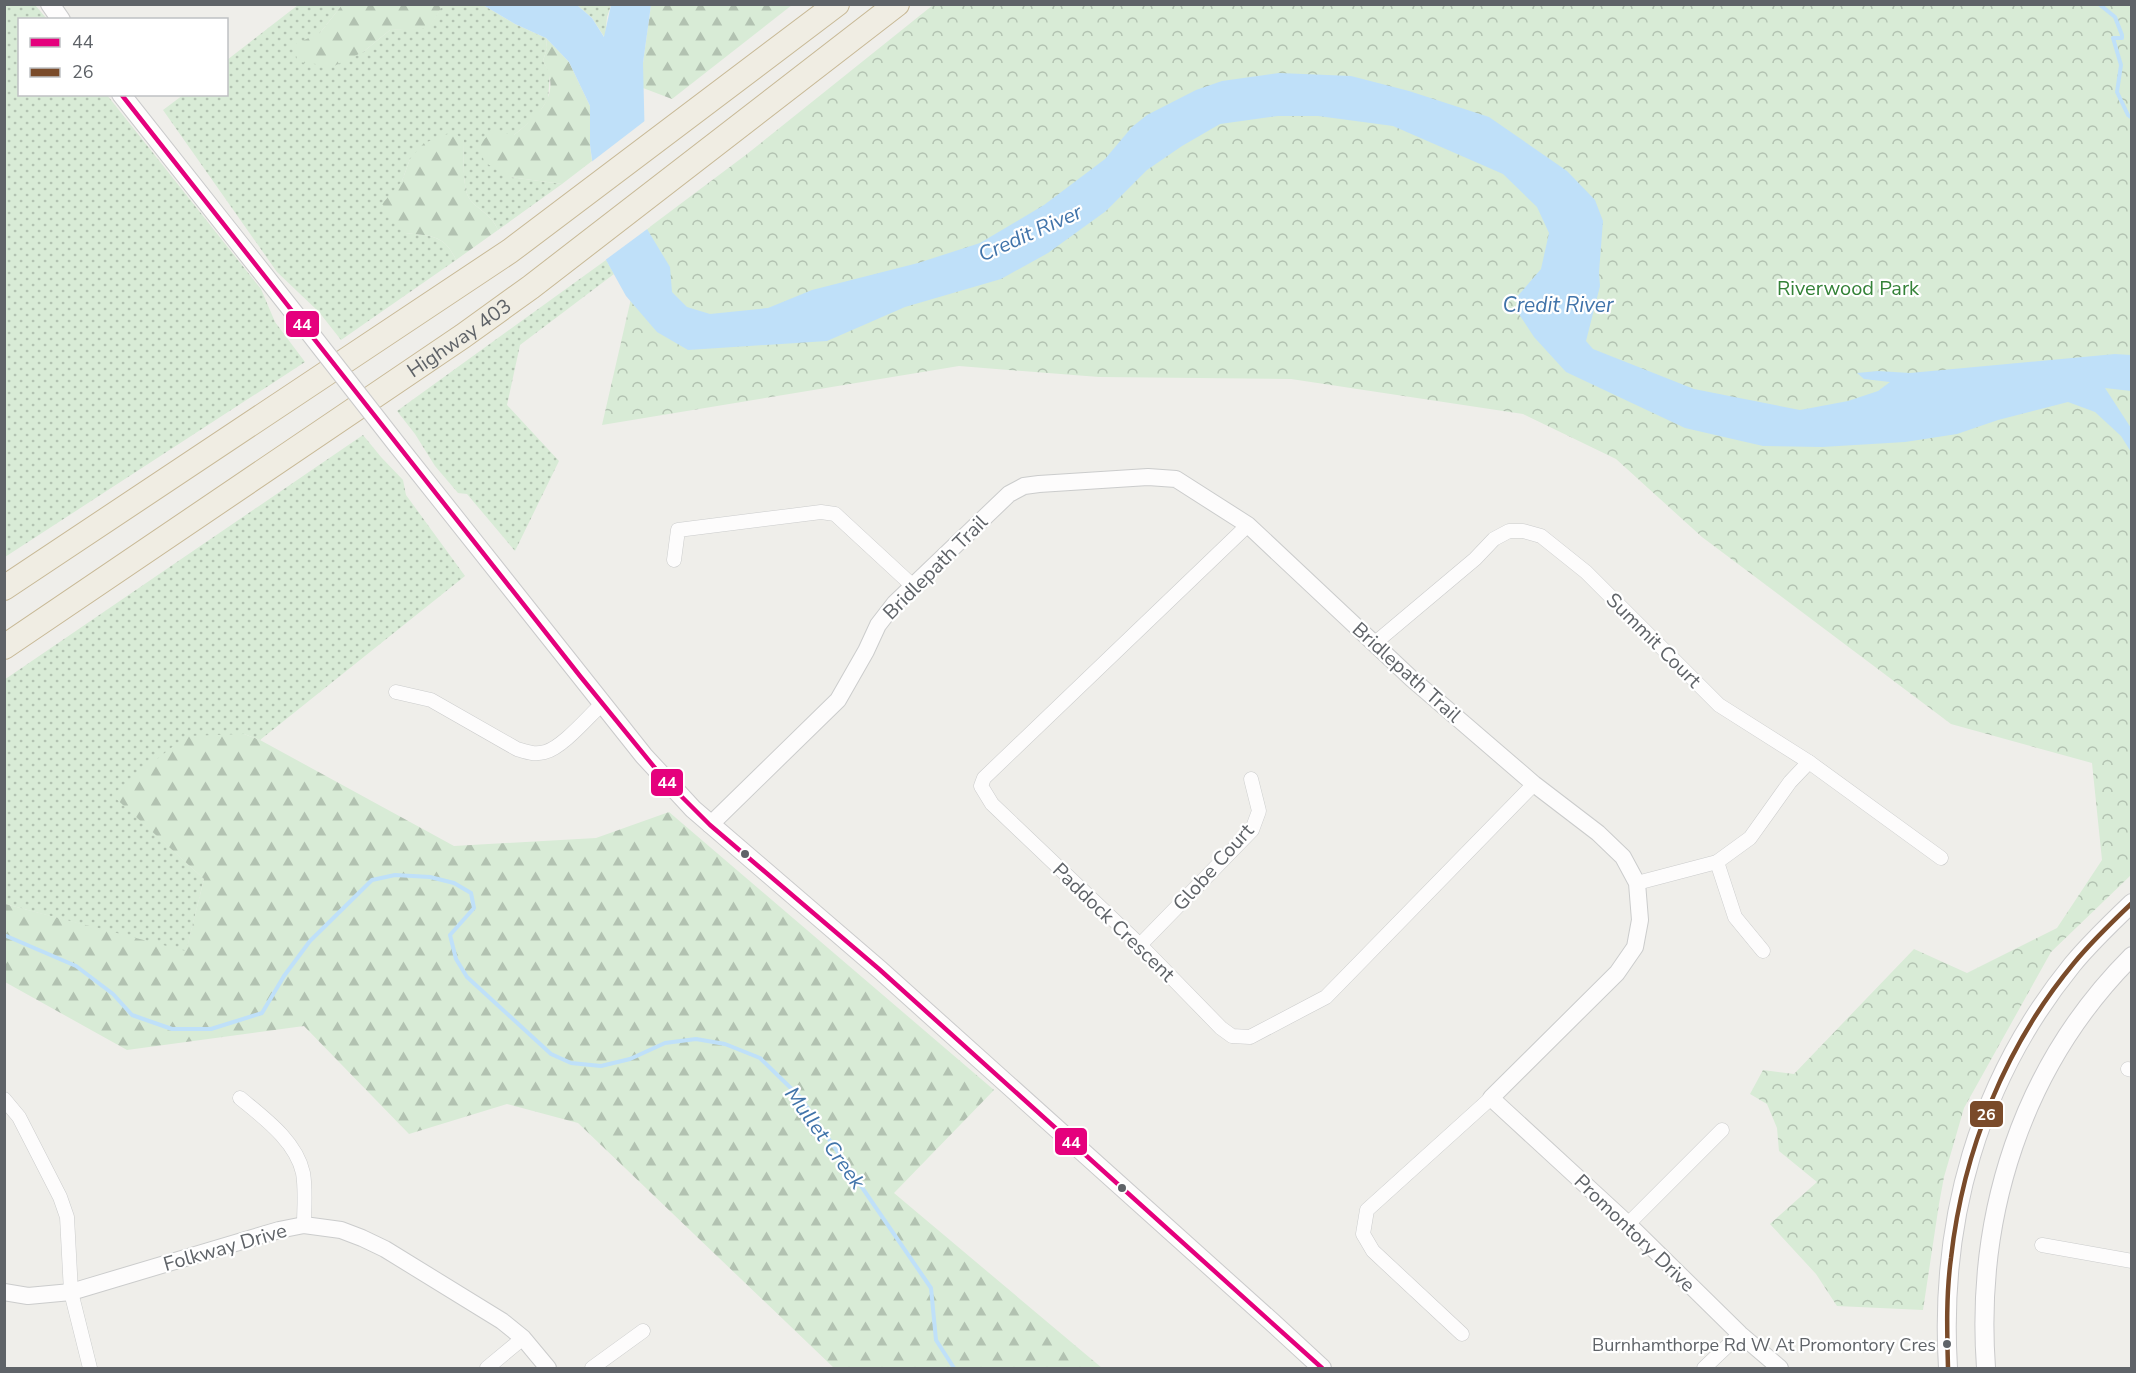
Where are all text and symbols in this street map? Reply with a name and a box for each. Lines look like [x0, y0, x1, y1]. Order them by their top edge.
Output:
legend [18, 18, 228, 96]
text: 44 [72, 30, 94, 54]
text: 26 [72, 60, 94, 84]
water label: Credit River [974, 197, 1087, 268]
park label: Riverwood Park [1777, 275, 1920, 302]
water label: Credit River [1503, 291, 1614, 319]
street label: Highway 403 [402, 293, 517, 384]
line badge: 44 [285, 310, 320, 338]
text: 44 [292, 314, 312, 336]
street label: Bridlepath Trail [877, 509, 994, 626]
street label: Summit Court [1600, 587, 1708, 695]
street label: Bridlepath Trail [1346, 616, 1467, 729]
line badge: 44 [650, 768, 684, 797]
text: 44 [657, 772, 677, 794]
street label: Globe Court [1167, 817, 1260, 917]
unlabelled marker [739, 848, 751, 860]
street label: Paddock Crescent [1047, 857, 1181, 988]
water label: Mullet Creek [778, 1081, 872, 1195]
line badge: 26 [1969, 1100, 2004, 1128]
text: 26 [1976, 1104, 1996, 1126]
line badge: 44 [1054, 1127, 1088, 1156]
text: 44 [1061, 1132, 1081, 1154]
street label: Promontory Drive [1568, 1168, 1701, 1298]
unlabelled marker [1116, 1182, 1128, 1194]
street label: Folkway Drive [160, 1217, 290, 1278]
place label: Burnhamthorpe Rd W At Promontory Cres [1592, 1333, 1936, 1357]
marker: Burnhamthorpe Rd W At Promontory Cres [1941, 1338, 1953, 1350]

